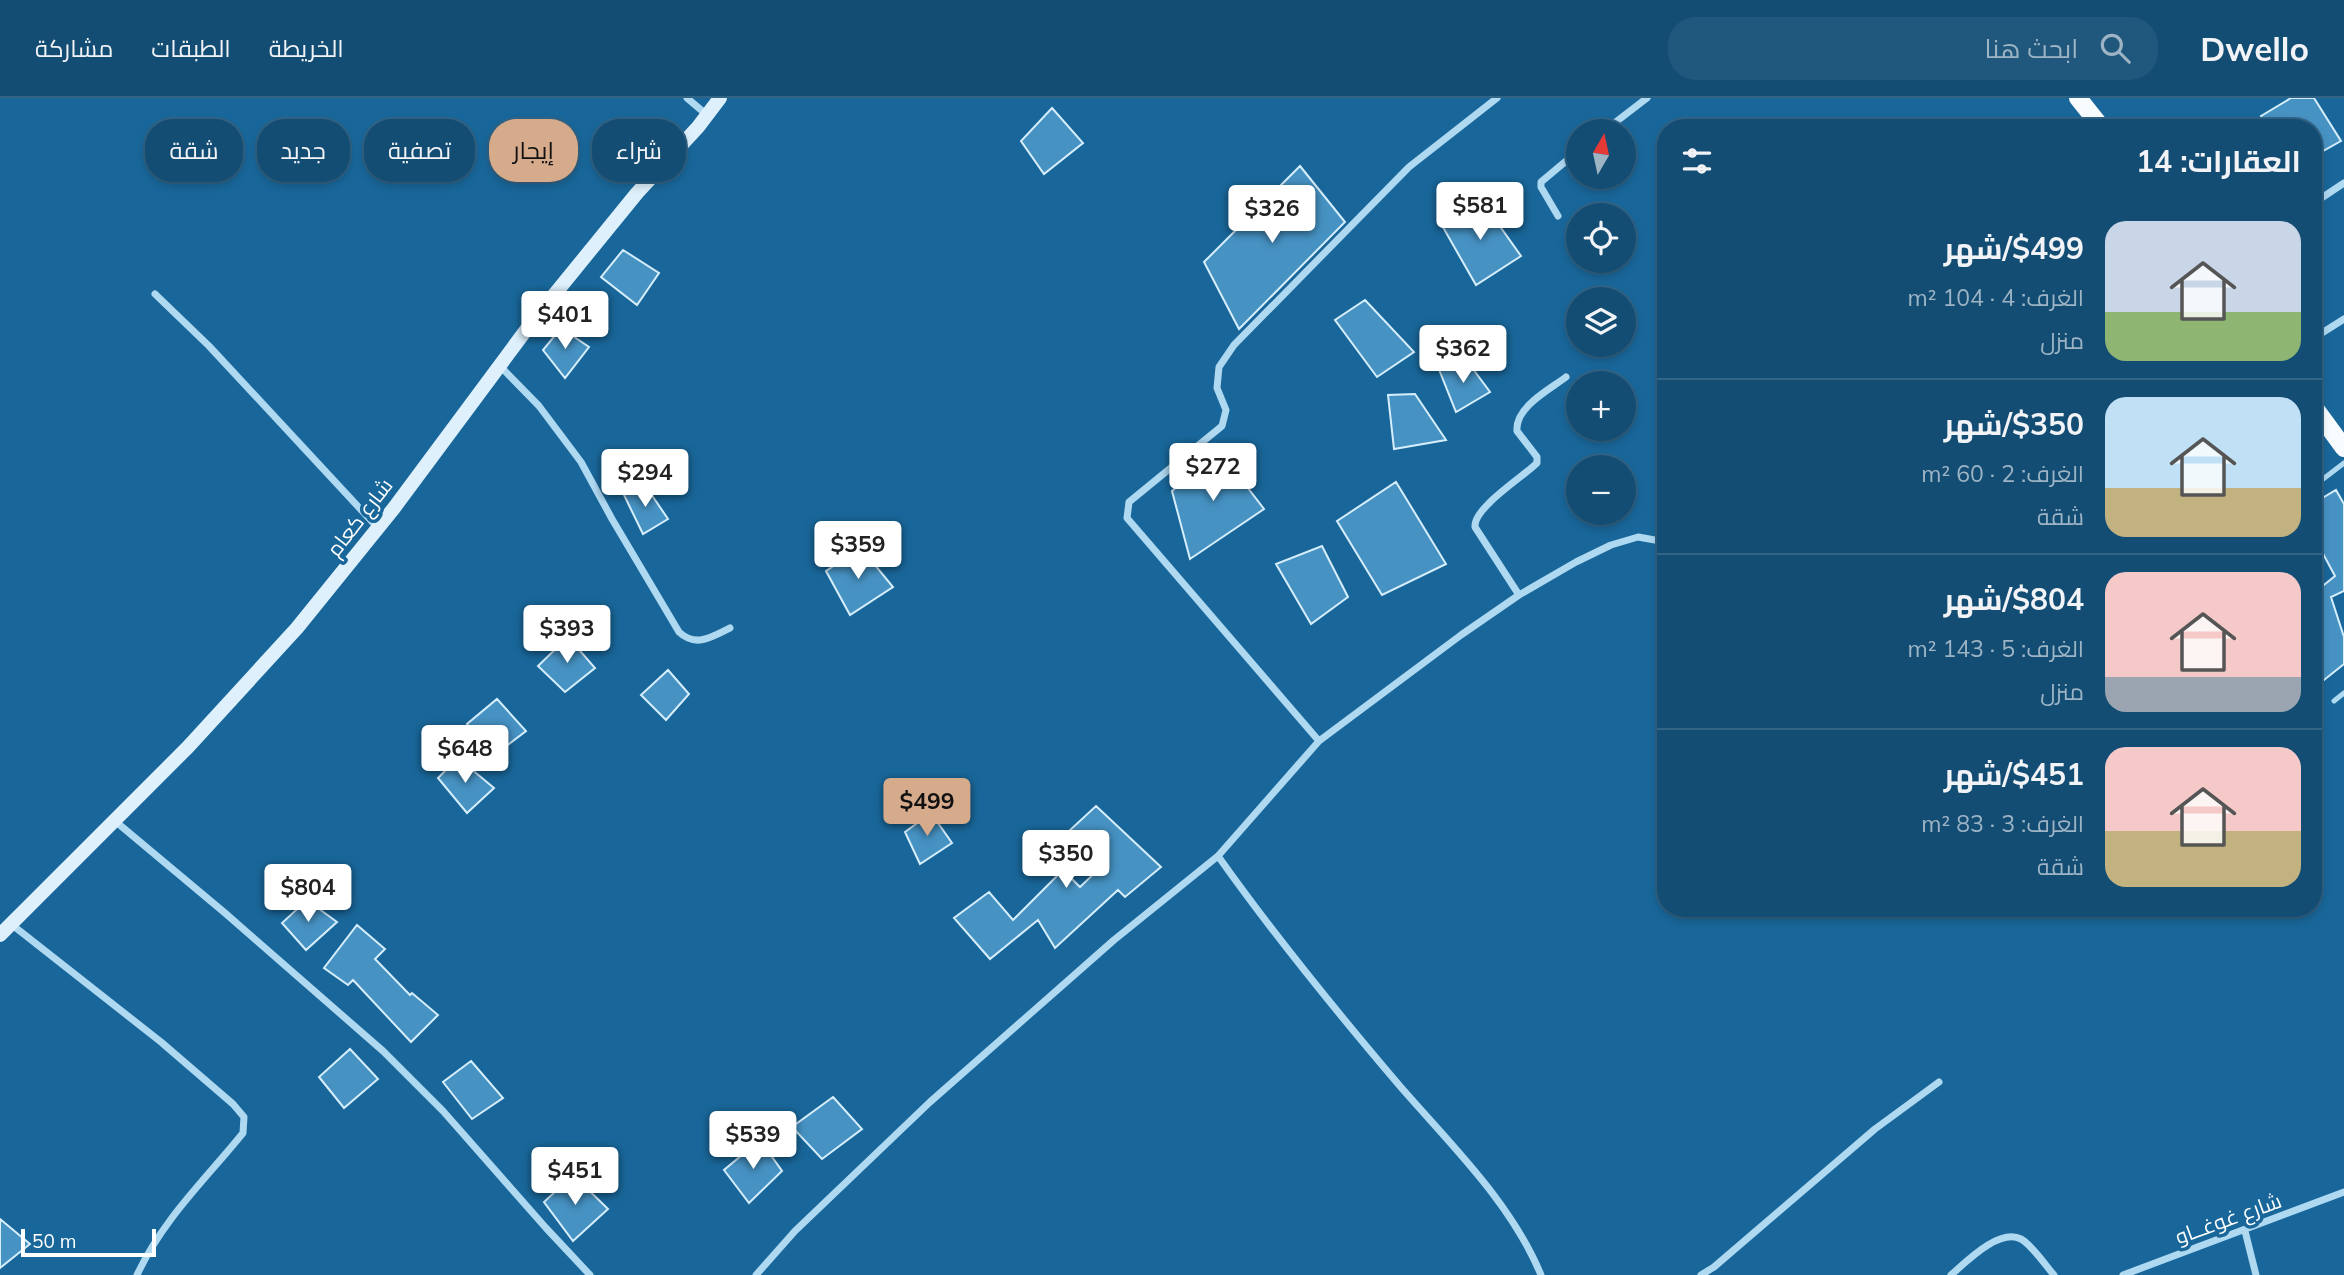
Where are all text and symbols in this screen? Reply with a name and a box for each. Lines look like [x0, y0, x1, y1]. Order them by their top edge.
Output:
search box [1668, 17, 2158, 80]
text: Dwello [2200, 28, 2309, 69]
icon: search [2096, 29, 2134, 67]
text: ابحث هنا [1985, 32, 2078, 65]
text: مشاركة [35, 33, 113, 63]
text: الطبقات [151, 33, 231, 63]
text: الخريطة [269, 33, 344, 63]
chip: شقة [145, 119, 243, 182]
chip: جديد [257, 119, 350, 182]
chip: تصفية [364, 119, 475, 182]
chip: إيجار [489, 119, 578, 182]
chip: شراء [592, 119, 686, 182]
north arrow [1566, 119, 1636, 189]
map controls [1566, 119, 1636, 525]
icon: filters [1678, 142, 1716, 180]
text: العقارات: 14 [2136, 142, 2301, 180]
pin: $581 [1439, 183, 1521, 242]
pin: $326 [1231, 186, 1313, 245]
text: $581 [1452, 190, 1508, 219]
text: $326 [1244, 193, 1300, 222]
button: locate [1566, 203, 1636, 273]
text: $499/شهر [1944, 229, 2084, 267]
icon: home [2161, 249, 2245, 333]
text: الغرف: 4 · 104 m² [1907, 283, 2084, 312]
button: layers [1566, 287, 1636, 357]
pin: $401 [524, 292, 606, 351]
text: $401 [537, 299, 593, 328]
pin: $362 [1422, 326, 1504, 385]
text: منزل [2040, 326, 2084, 355]
text: $362 [1435, 333, 1491, 362]
button: + [1566, 371, 1636, 441]
text: $350/شهر [1944, 405, 2084, 443]
icon: home [2161, 425, 2245, 509]
pin: $272 [1172, 444, 1254, 503]
pin: $294 [604, 450, 686, 509]
text: $272 [1185, 451, 1241, 480]
button: − [1566, 455, 1636, 525]
text: $294 [617, 457, 673, 486]
text: الغرف: 2 · 60 m² [1921, 459, 2084, 488]
street label: شارع كعام [320, 473, 399, 562]
text: شقة [2037, 502, 2084, 531]
pin: $359 [817, 522, 899, 581]
text: $359 [830, 529, 886, 558]
text: $804/شهر [1944, 580, 2084, 618]
icon: home [2161, 600, 2245, 684]
pin: $393 [526, 606, 608, 665]
text: $393 [539, 613, 595, 642]
text: الغرف: 5 · 143 m² [1907, 634, 2084, 663]
text: منزل [2040, 677, 2084, 706]
pin: $648 [424, 726, 506, 785]
text: $648 [437, 733, 493, 762]
text: $451/شهر [1944, 755, 2084, 793]
icon: home [2161, 775, 2245, 859]
pin: $499 [886, 778, 968, 838]
text: $499 [899, 786, 955, 815]
text: الغرف: 3 · 83 m² [1921, 809, 2084, 838]
pin: $350 [1025, 830, 1107, 890]
text: $350 [1038, 838, 1094, 867]
text: شقة [2037, 852, 2084, 881]
pin: $804 [267, 864, 349, 924]
text: $804 [280, 872, 336, 901]
pin: $539 [712, 1112, 794, 1171]
text: $539 [725, 1119, 781, 1148]
pin: $451 [534, 1148, 616, 1207]
text: $451 [547, 1155, 603, 1184]
street label: شارع غوغــاو [2171, 1187, 2285, 1251]
scale bar [21, 1226, 156, 1258]
text: 50 m [32, 1229, 76, 1253]

